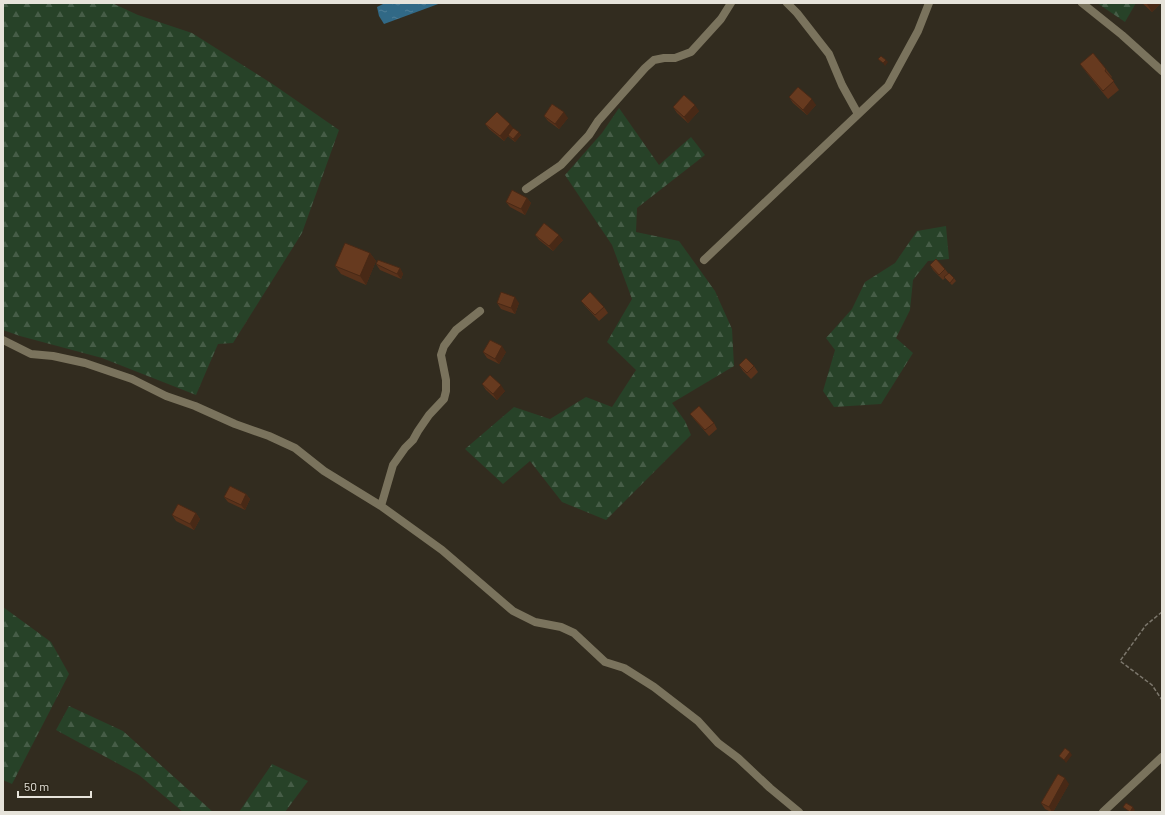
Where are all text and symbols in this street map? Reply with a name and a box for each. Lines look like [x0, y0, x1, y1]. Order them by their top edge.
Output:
scale bar [18, 773, 91, 799]
text: 50 m [24, 779, 49, 793]

